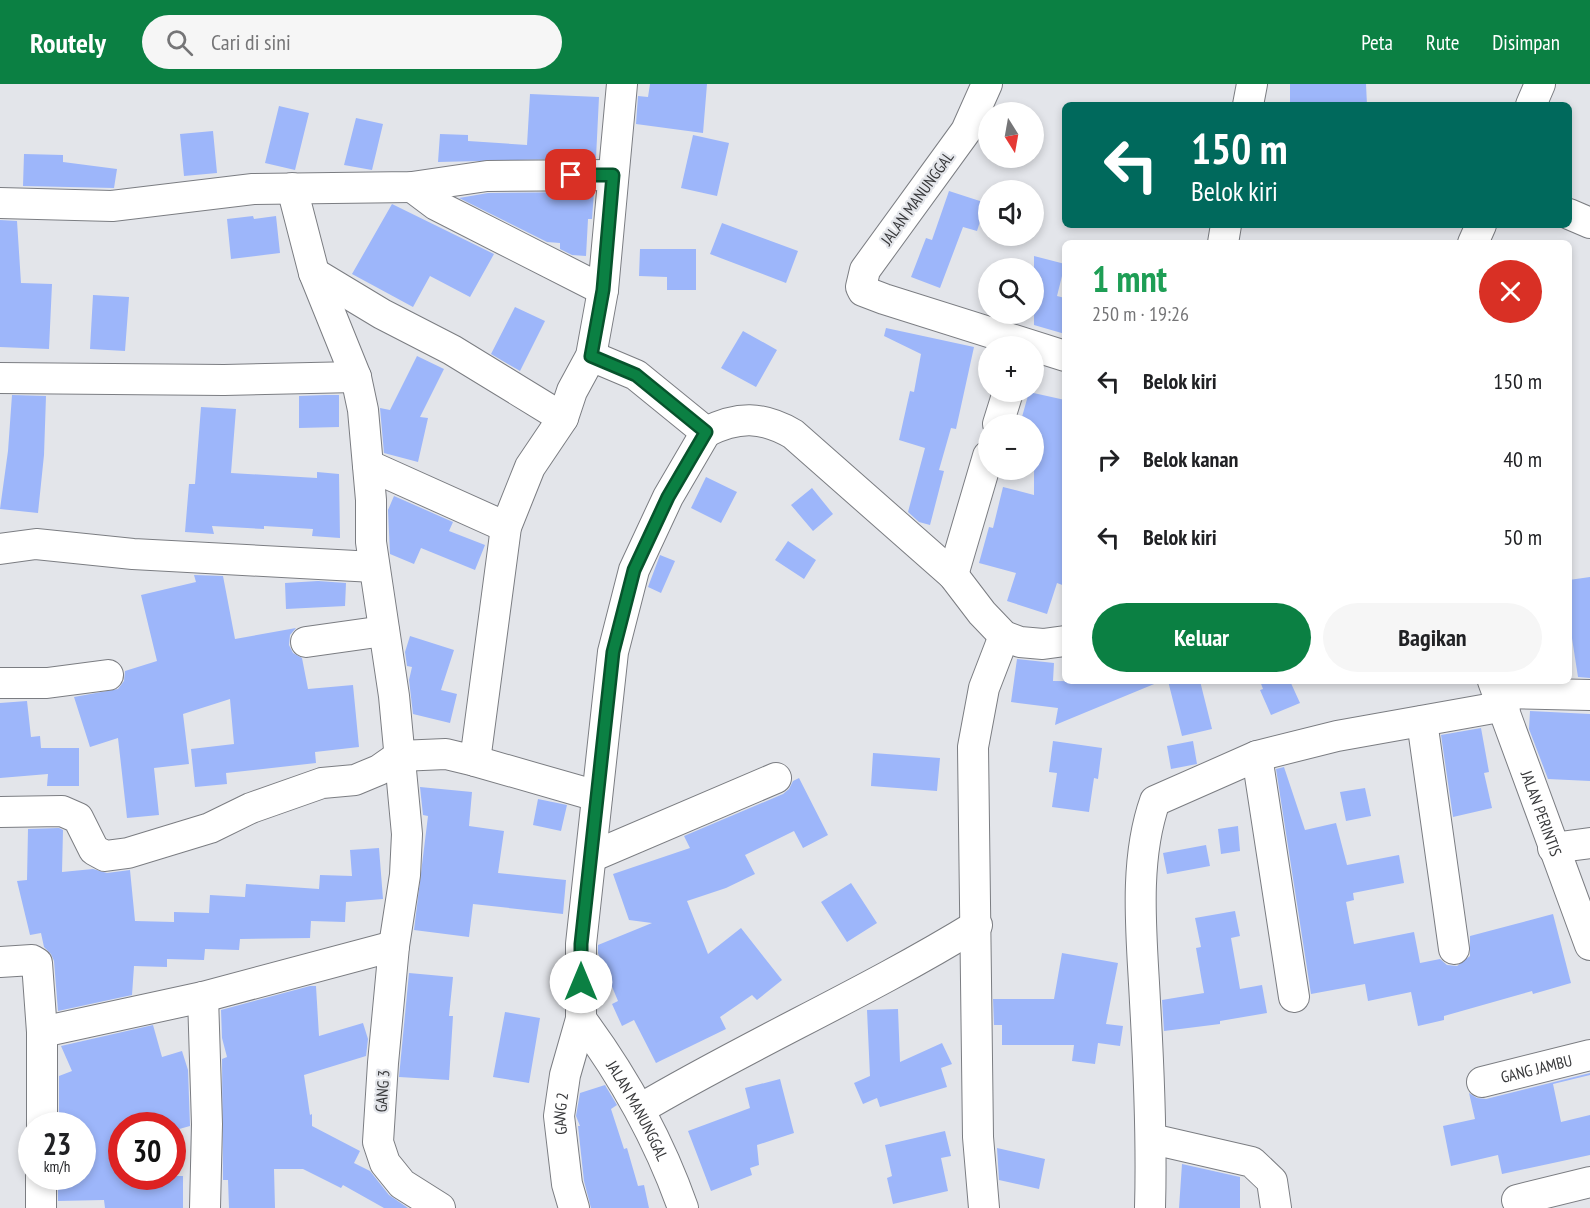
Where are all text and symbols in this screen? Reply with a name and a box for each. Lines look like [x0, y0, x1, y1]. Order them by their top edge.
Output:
search box [142, 15, 562, 69]
text: Routely [30, 24, 106, 61]
icon: search [163, 26, 196, 59]
text: Cari di sini [211, 28, 291, 56]
text: Peta [1361, 29, 1393, 56]
text: Rute [1426, 29, 1459, 56]
text: Disimpan [1492, 29, 1560, 56]
north arrow [978, 102, 1044, 168]
map controls [978, 102, 1044, 480]
text: 150 m [1191, 121, 1288, 176]
icon: left [1092, 126, 1170, 204]
street label: JALAN MANUNGGAL [876, 147, 958, 250]
pin [545, 149, 596, 200]
icon: arrive [554, 158, 587, 191]
text: Belok kiri [1191, 174, 1278, 208]
button: sound [978, 180, 1044, 246]
text: 1 mnt [1092, 255, 1167, 302]
button: search [978, 258, 1044, 324]
button: close [1479, 260, 1542, 323]
text: 250 m · 19:26 [1092, 301, 1189, 327]
button: + [978, 336, 1044, 402]
icon: left [1092, 365, 1125, 398]
text: Belok kiri [1143, 367, 1217, 395]
text: 150 m [1493, 367, 1542, 395]
button: − [978, 414, 1044, 480]
icon: right [1092, 443, 1125, 476]
text: Belok kanan [1143, 445, 1238, 473]
text: 40 m [1503, 445, 1542, 473]
icon: left [1092, 521, 1125, 554]
text: Belok kiri [1143, 523, 1217, 551]
text: 50 m [1503, 523, 1542, 551]
button: Keluar [1092, 603, 1311, 672]
button: Bagikan [1323, 603, 1542, 672]
street label: JALAN PERINTIS [1516, 767, 1567, 859]
position arrow [549, 950, 613, 1014]
street label: GANG JAMBU [1499, 1050, 1574, 1087]
street label: JALAN MANUNGGAL [602, 1056, 673, 1164]
street label: GANG 3 [371, 1069, 393, 1113]
street label: GANG 2 [549, 1091, 572, 1136]
speed limit sign: 30 [108, 1112, 186, 1190]
text: 23 [43, 1124, 71, 1163]
text: km/h [44, 1157, 70, 1176]

